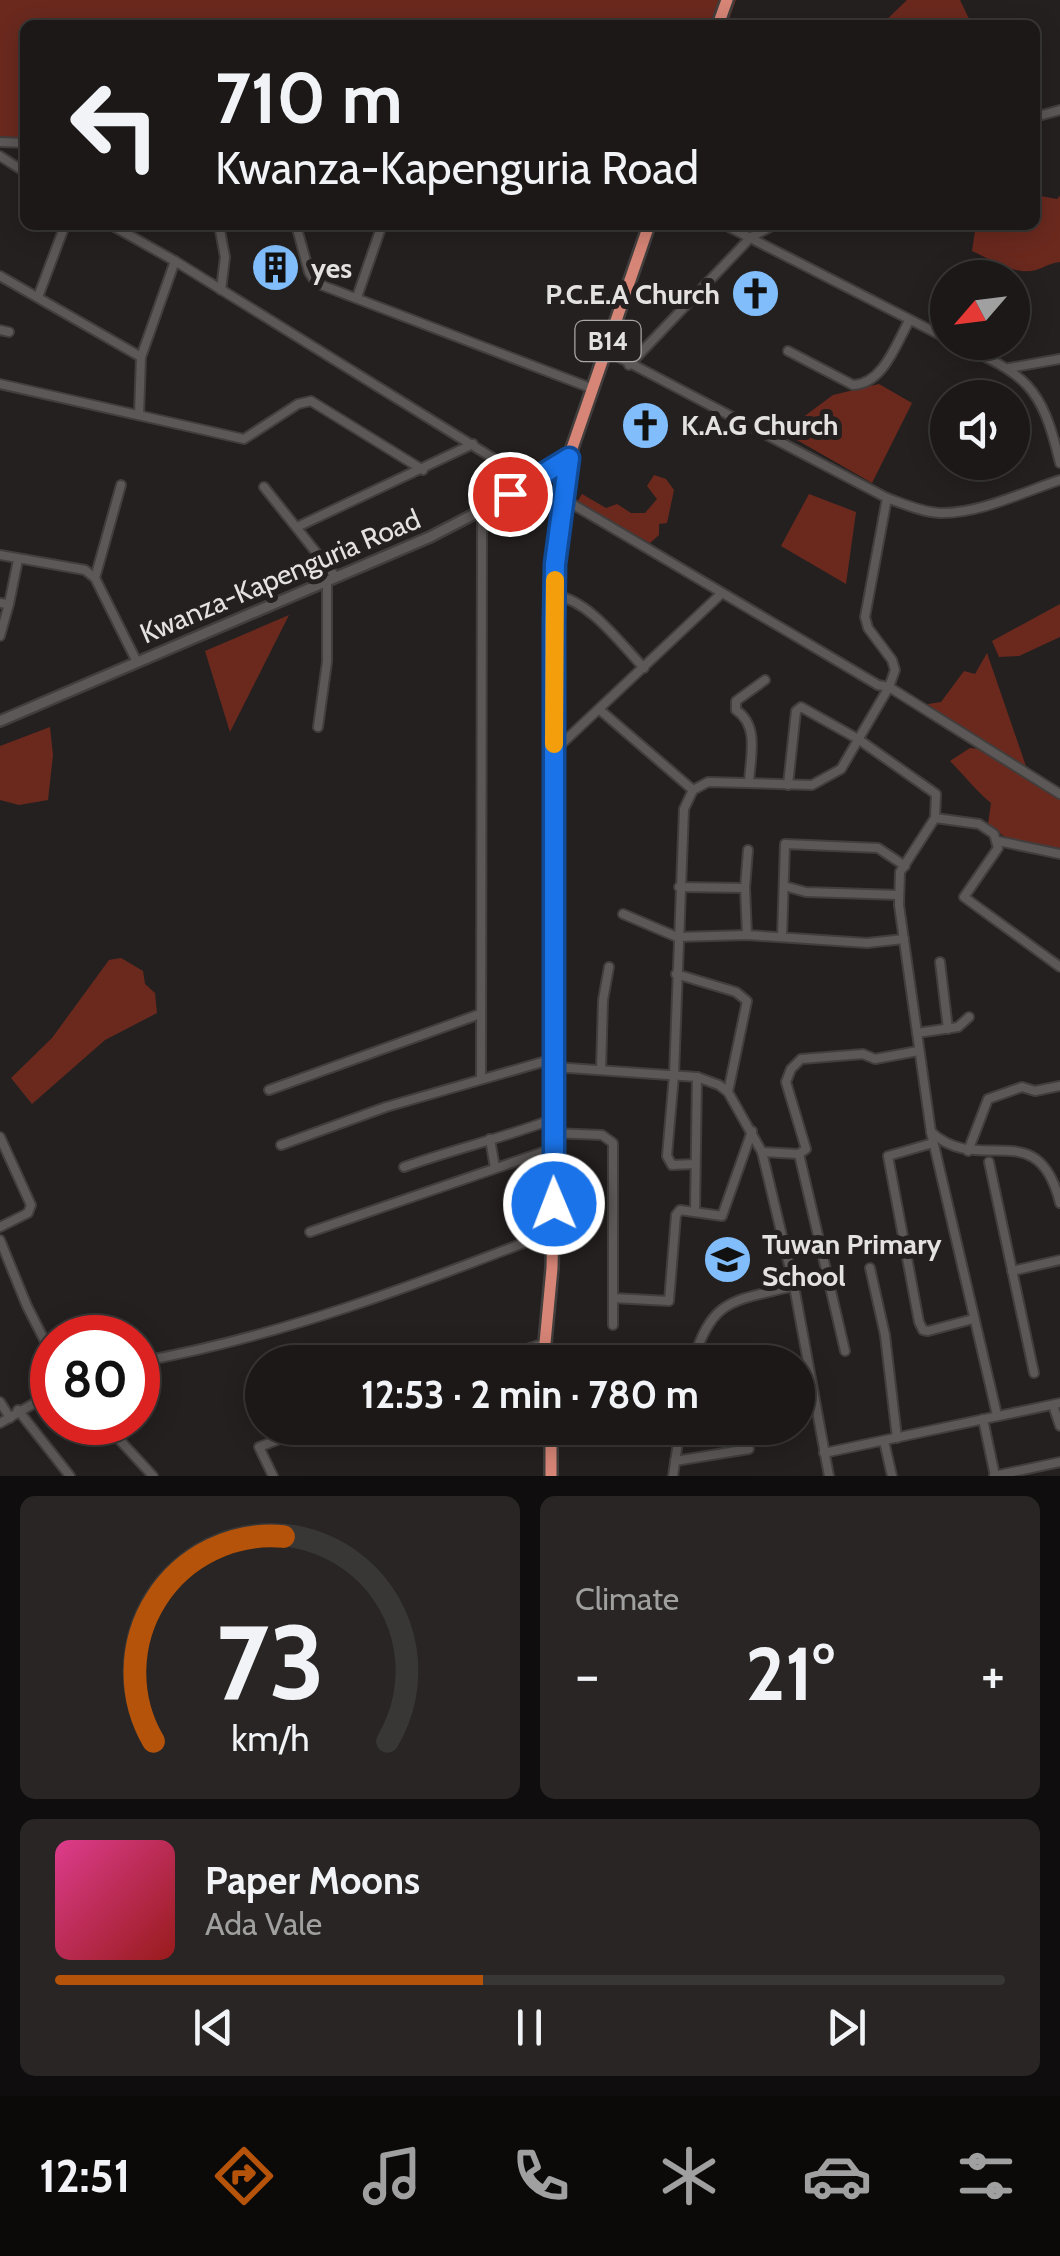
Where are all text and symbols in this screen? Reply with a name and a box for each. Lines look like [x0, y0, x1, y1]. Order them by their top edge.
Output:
text: 710 m [215, 55, 403, 141]
icon: left [50, 60, 180, 190]
text: Kwanza-Kapenguria Road [215, 141, 699, 195]
building icon: yes [250, 242, 302, 294]
place label: yes [311, 251, 352, 285]
north arrow [930, 260, 1030, 360]
map controls [930, 260, 1030, 480]
church icon: P.C.E.A Church [729, 268, 781, 320]
place label: P.C.E.A Church [545, 277, 720, 311]
road number: B14 [576, 321, 640, 361]
button: sound [930, 380, 1030, 480]
church icon: K.A.G Church [620, 399, 672, 451]
place label: K.A.G Church [681, 408, 838, 442]
pin [468, 452, 553, 537]
icon: arrive [483, 467, 538, 522]
street label: Kwanza-Kapenguria Road [135, 502, 425, 650]
position arrow [502, 1152, 606, 1256]
place label: Tuwan Primary School [762, 1227, 942, 1293]
school or university icon: Tuwan Primary School [701, 1234, 753, 1286]
speed limit sign: 80 [30, 1315, 160, 1445]
text: 12:53 · 2 min · 780 m [361, 1371, 699, 1418]
text: Climate [575, 1579, 679, 1618]
text: 73 [215, 1599, 325, 1725]
text: 21° [745, 1628, 835, 1719]
text: − [575, 1641, 599, 1708]
text: + [981, 1641, 1005, 1708]
text: km/h [231, 1717, 309, 1760]
text: Paper Moons [205, 1857, 420, 1904]
text: Ada Vale [205, 1904, 322, 1943]
icon: previous [186, 2000, 241, 2055]
icon: pause [502, 2000, 557, 2055]
icon: next [819, 2000, 874, 2055]
icon: directions [209, 2141, 279, 2211]
icon: music [357, 2141, 427, 2211]
icon: phone [506, 2141, 576, 2211]
icon: climate [654, 2141, 724, 2211]
icon: car [802, 2141, 872, 2211]
icon: filters [951, 2141, 1021, 2211]
text: 12:51 [39, 2149, 130, 2203]

